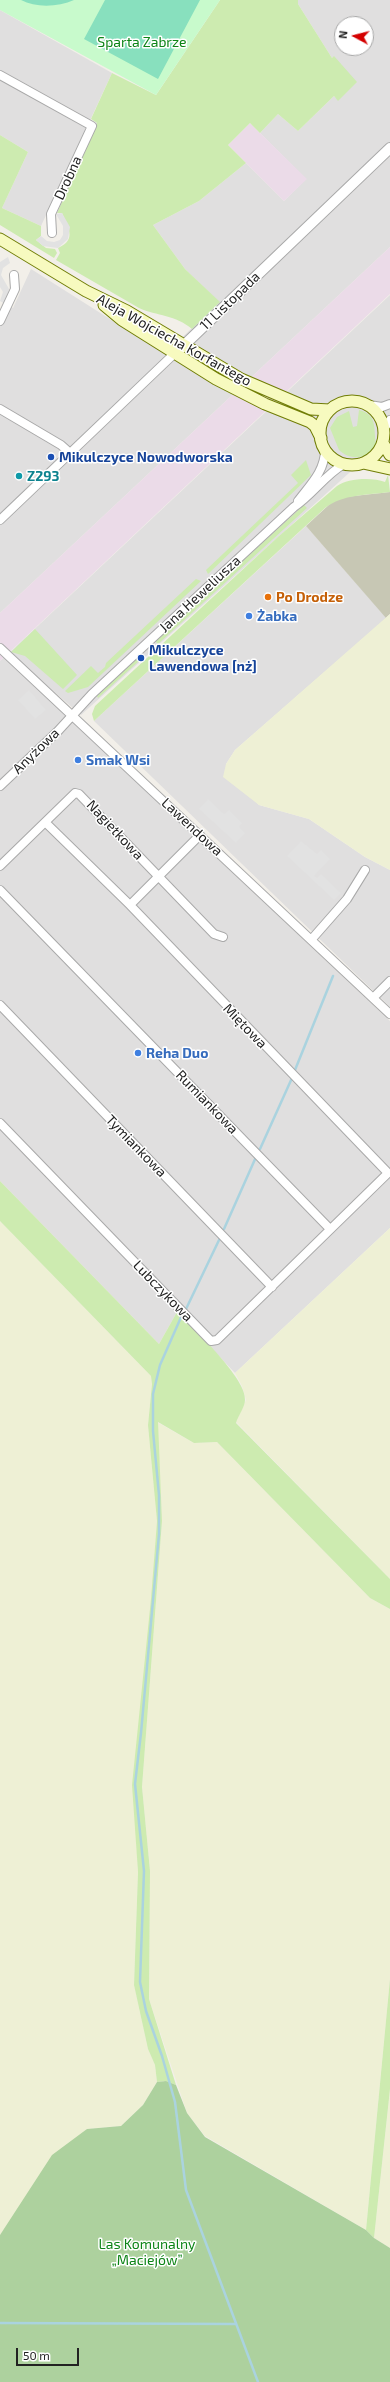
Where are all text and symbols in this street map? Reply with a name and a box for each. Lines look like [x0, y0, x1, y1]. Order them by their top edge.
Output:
north arrow [334, 16, 374, 56]
text: N [336, 30, 350, 39]
park label: Sparta Zabrze [97, 34, 187, 50]
street label: Drobna [51, 153, 85, 203]
street label: 11 Listopada [197, 268, 263, 334]
street label: Aleja Wojciecha Korfantego [94, 290, 254, 390]
place label: Mikulczyce Nowodworska [59, 449, 233, 465]
marker: Mikulczyce Nowodworska [46, 452, 56, 462]
place label: Z293 [27, 468, 60, 484]
marker: Z293 [14, 471, 24, 481]
street label: Jana Heweliusza [156, 552, 244, 636]
place label: Po Drodze [276, 589, 343, 605]
marker: Po Drodze [263, 592, 273, 602]
place label: Żabka [257, 608, 297, 624]
marker: Żabka [244, 611, 254, 621]
place label: Mikulczyce Lawendowa [nż] [149, 642, 257, 674]
marker: Mikulczyce Lawendowa [nż] [136, 653, 146, 663]
street label: Anyżowa [9, 725, 63, 777]
place label: Smak Wsi [86, 752, 150, 768]
marker: Smak Wsi [73, 755, 83, 765]
street label: Lawendowa [158, 795, 226, 859]
street label: Nagietkowa [83, 797, 147, 863]
street label: Miętowa [220, 1000, 270, 1052]
place label: Reha Duo [146, 1045, 208, 1061]
marker: Reha Duo [133, 1048, 143, 1058]
street label: Rumiankowa [172, 1067, 242, 1137]
street label: Tymiankowa [102, 1111, 170, 1181]
street label: Lubczykowa [130, 1257, 196, 1325]
park label: Las Komunalny „Maciejów” [99, 2236, 195, 2268]
scale bar [18, 2340, 81, 2366]
text: 50 m [23, 2348, 50, 2362]

